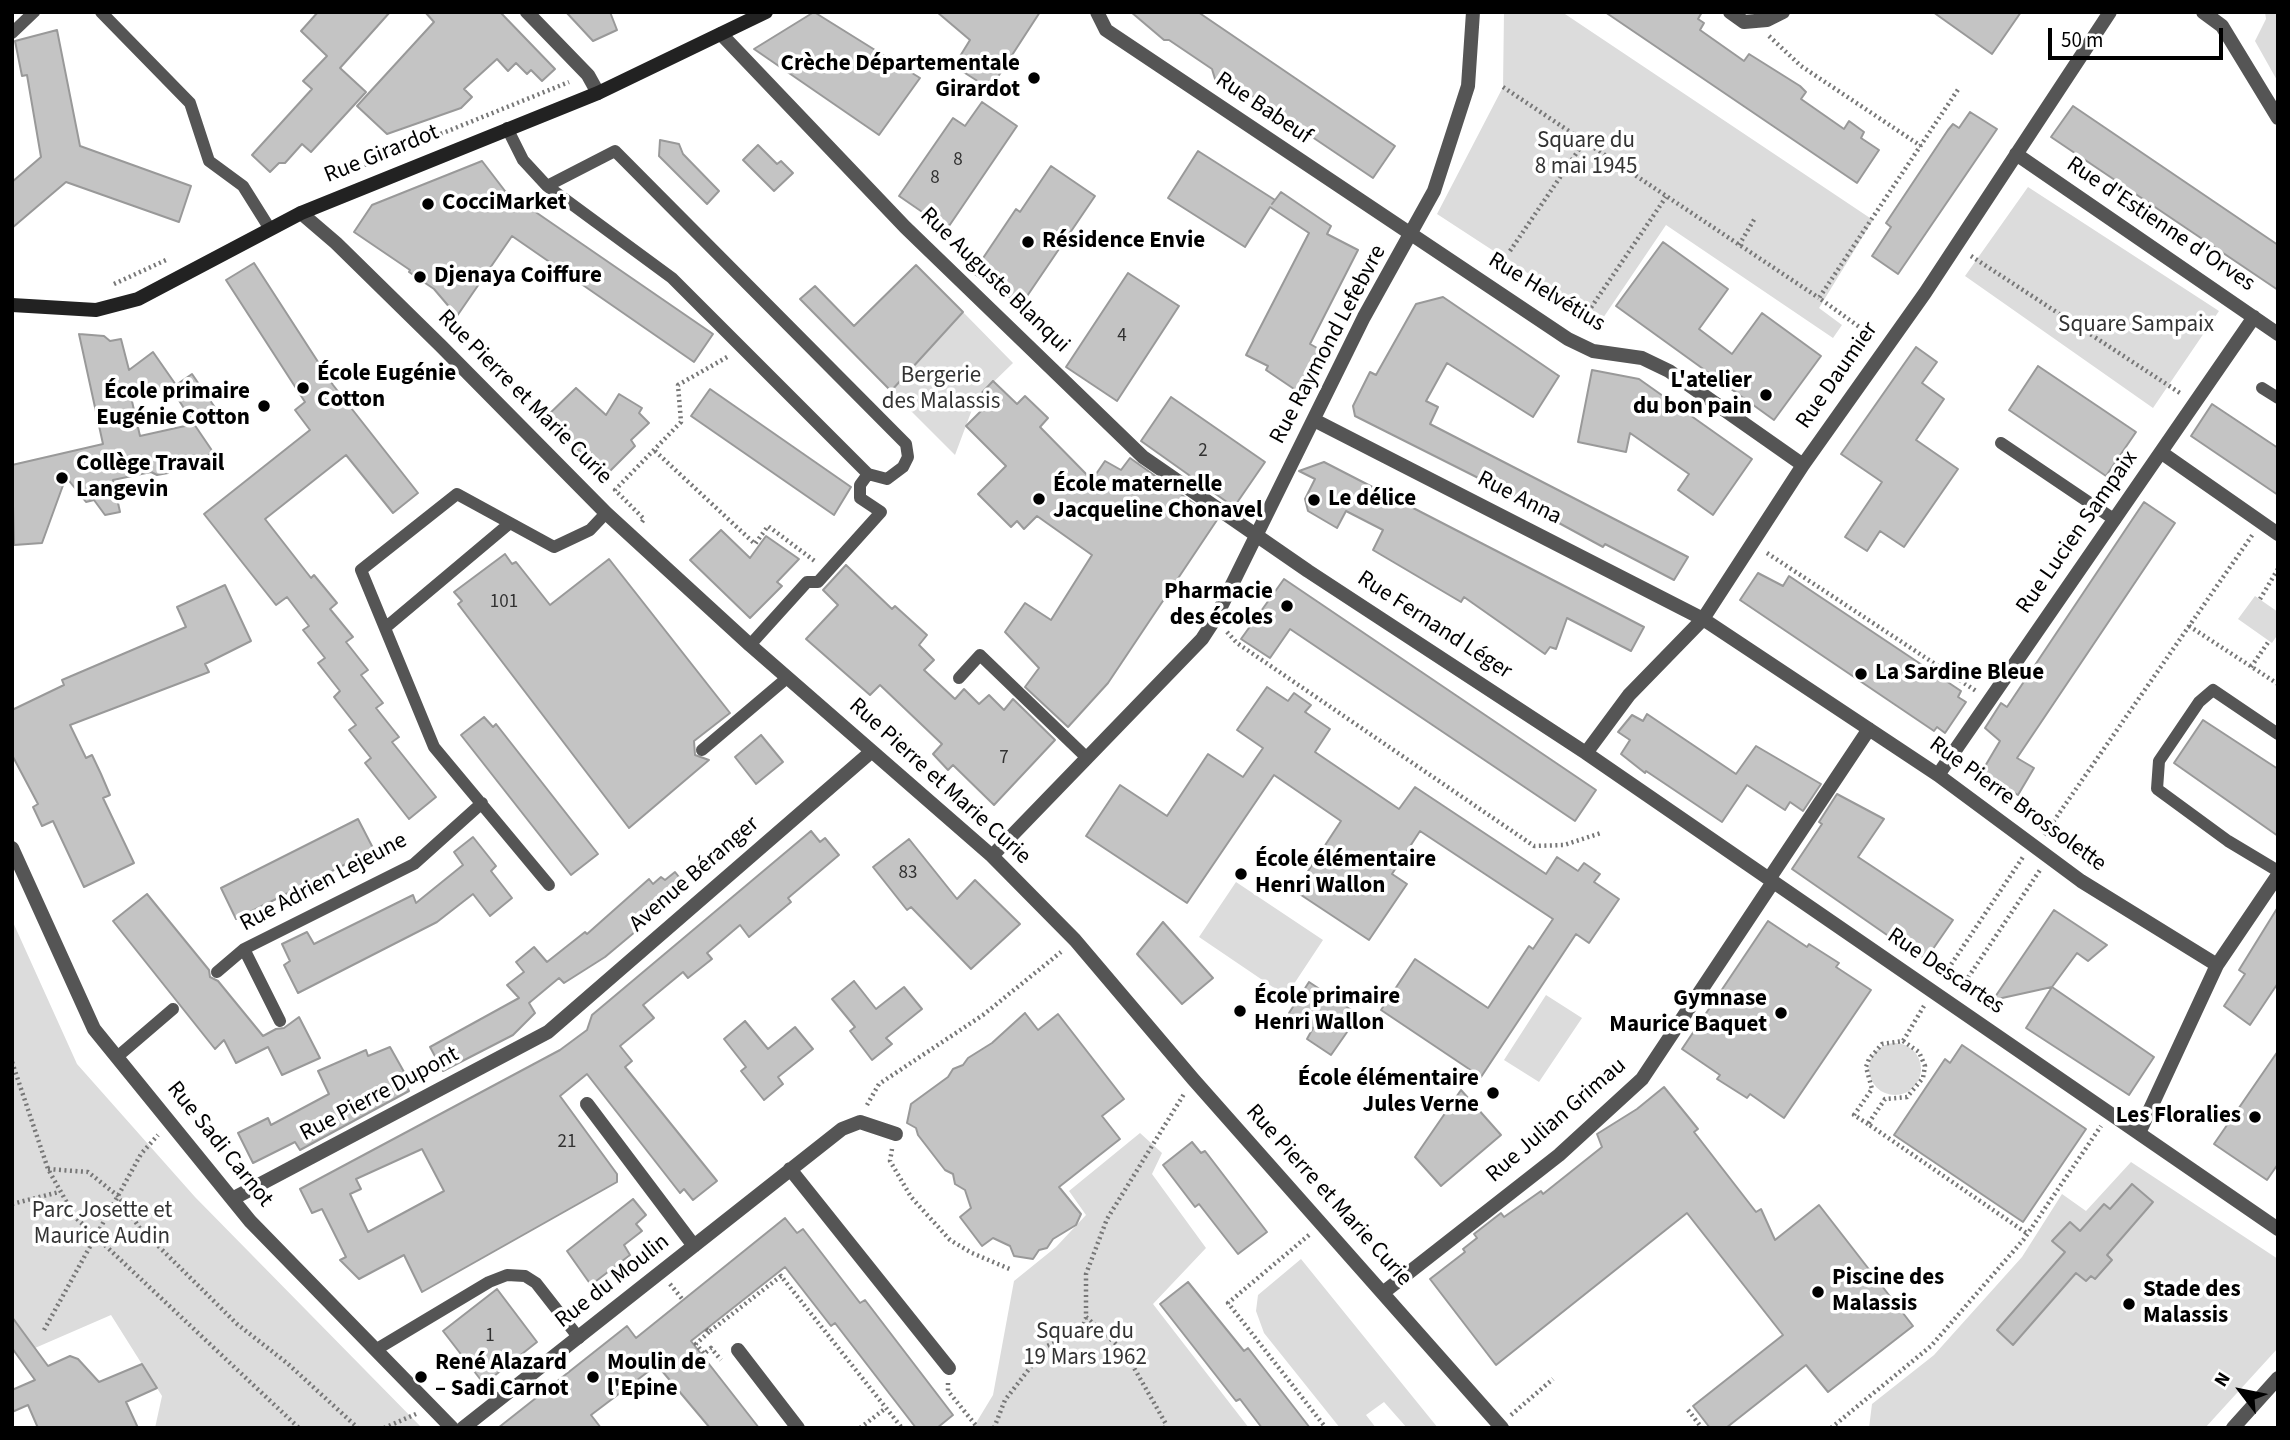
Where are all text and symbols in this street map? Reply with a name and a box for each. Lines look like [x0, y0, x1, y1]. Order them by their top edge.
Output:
scale bar [2052, 14, 2227, 58]
text: 50 m [2061, 25, 2103, 55]
place label: Crèche Départementale Girardot [781, 51, 1020, 105]
street label: Rue Babeuf [1210, 67, 1316, 151]
marker: Crèche Départementale Girardot [1026, 70, 1042, 86]
street label: Rue Girardot [321, 120, 443, 190]
park label: Square du 8 mai 1945 [1535, 128, 1637, 182]
house number: 8 [953, 150, 963, 172]
street label: Rue d'Estienne d'Orves [2060, 152, 2260, 298]
house number: 8 [930, 168, 940, 190]
place label: CocciMarket [442, 190, 567, 218]
marker: CocciMarket [420, 196, 436, 212]
street label: Rue Auguste Blanqui [913, 202, 1075, 360]
place label: Résidence Envie [1042, 228, 1205, 256]
marker: Résidence Envie [1020, 234, 1036, 250]
street label: Rue Raymond Lefebvre [1265, 241, 1393, 449]
street label: Rue Helvétius [1483, 247, 1609, 339]
place label: Djenaya Coiffure [434, 263, 602, 291]
marker: Djenaya Coiffure [412, 269, 428, 285]
street label: Rue Pierre et Marie Curie [431, 305, 617, 491]
park label: Square Sampaix [2058, 312, 2214, 340]
street label: Rue Daumier [1791, 317, 1885, 435]
house number: 4 [1117, 326, 1127, 348]
place label: École Eugénie Cotton [317, 361, 456, 415]
park label: Bergerie des Malassis [882, 363, 1000, 417]
place label: L'atelier du bon pain [1633, 368, 1752, 422]
place label: École primaire Eugénie Cotton [96, 379, 250, 433]
marker: École Eugénie Cotton [295, 380, 311, 396]
marker: L'atelier du bon pain [1758, 387, 1774, 403]
marker: École primaire Eugénie Cotton [256, 398, 272, 414]
house number: 2 [1198, 441, 1208, 463]
street label: Rue Lucien Sampaix [2011, 446, 2145, 620]
place label: Collège Travail Langevin [76, 451, 224, 505]
street label: Rue Anna [1472, 466, 1566, 532]
marker: Collège Travail Langevin [54, 470, 70, 486]
place label: École maternelle Jacqueline Chonavel [1053, 472, 1263, 526]
place label: Le délice [1328, 486, 1416, 514]
marker: École maternelle Jacqueline Chonavel [1031, 491, 1047, 507]
marker: Le délice [1306, 492, 1322, 508]
street label: Rue Fernand Léger [1351, 566, 1517, 686]
place label: Pharmacie des écoles [1164, 579, 1273, 633]
house number: 101 [490, 592, 518, 614]
marker: Pharmacie des écoles [1279, 598, 1295, 614]
place label: La Sardine Bleue [1875, 660, 2044, 688]
marker: La Sardine Bleue [1853, 666, 1869, 682]
street label: Rue Pierre et Marie Curie [842, 693, 1036, 871]
street label: Rue Pierre Brossolette [1923, 732, 2111, 878]
house number: 7 [999, 748, 1009, 770]
street label: Avenue Béranger [625, 811, 765, 939]
street label: Rue Adrien Lejeune [236, 827, 412, 939]
place label: École élémentaire Henri Wallon [1255, 847, 1436, 901]
house number: 83 [899, 863, 917, 885]
marker: École élémentaire Henri Wallon [1233, 866, 1249, 882]
street label: Rue Descartes [1881, 923, 2009, 1021]
place label: École primaire Henri Wallon [1254, 984, 1400, 1038]
place label: Gymnase Maurice Baquet [1609, 986, 1767, 1040]
marker: École primaire Henri Wallon [1232, 1003, 1248, 1019]
marker: Gymnase Maurice Baquet [1773, 1005, 1789, 1021]
street label: Rue Pierre Dupont [296, 1042, 464, 1148]
street label: Rue Julian Grimau [1481, 1053, 1633, 1189]
place label: École élémentaire Jules Verne [1298, 1066, 1479, 1120]
street label: Rue Sadi Carnot [160, 1077, 278, 1213]
marker: École élémentaire Jules Verne [1485, 1085, 1501, 1101]
street label: Rue Pierre et Marie Curie [1239, 1099, 1417, 1293]
place label: Les Floralies [2116, 1103, 2241, 1131]
marker: Les Floralies [2247, 1109, 2263, 1125]
house number: 21 [558, 1132, 576, 1154]
park label: Parc Josette et Maurice Audin [32, 1198, 172, 1252]
street label: Rue du Moulin [550, 1229, 676, 1335]
place label: Piscine des Malassis [1832, 1265, 1944, 1319]
place label: Stade des Malassis [2143, 1277, 2241, 1331]
marker: Piscine des Malassis [1810, 1284, 1826, 1300]
marker: Stade des Malassis [2121, 1296, 2137, 1312]
park label: Square du 19 Mars 1962 [1023, 1319, 1147, 1373]
house number: 1 [485, 1326, 495, 1348]
place label: René Alazard – Sadi Carnot [435, 1350, 568, 1404]
place label: Moulin de l'Epine [607, 1350, 706, 1404]
north arrow [2206, 1356, 2276, 1426]
text: N [2208, 1367, 2238, 1392]
marker: René Alazard – Sadi Carnot [413, 1369, 429, 1385]
marker: Moulin de l'Epine [585, 1369, 601, 1385]

